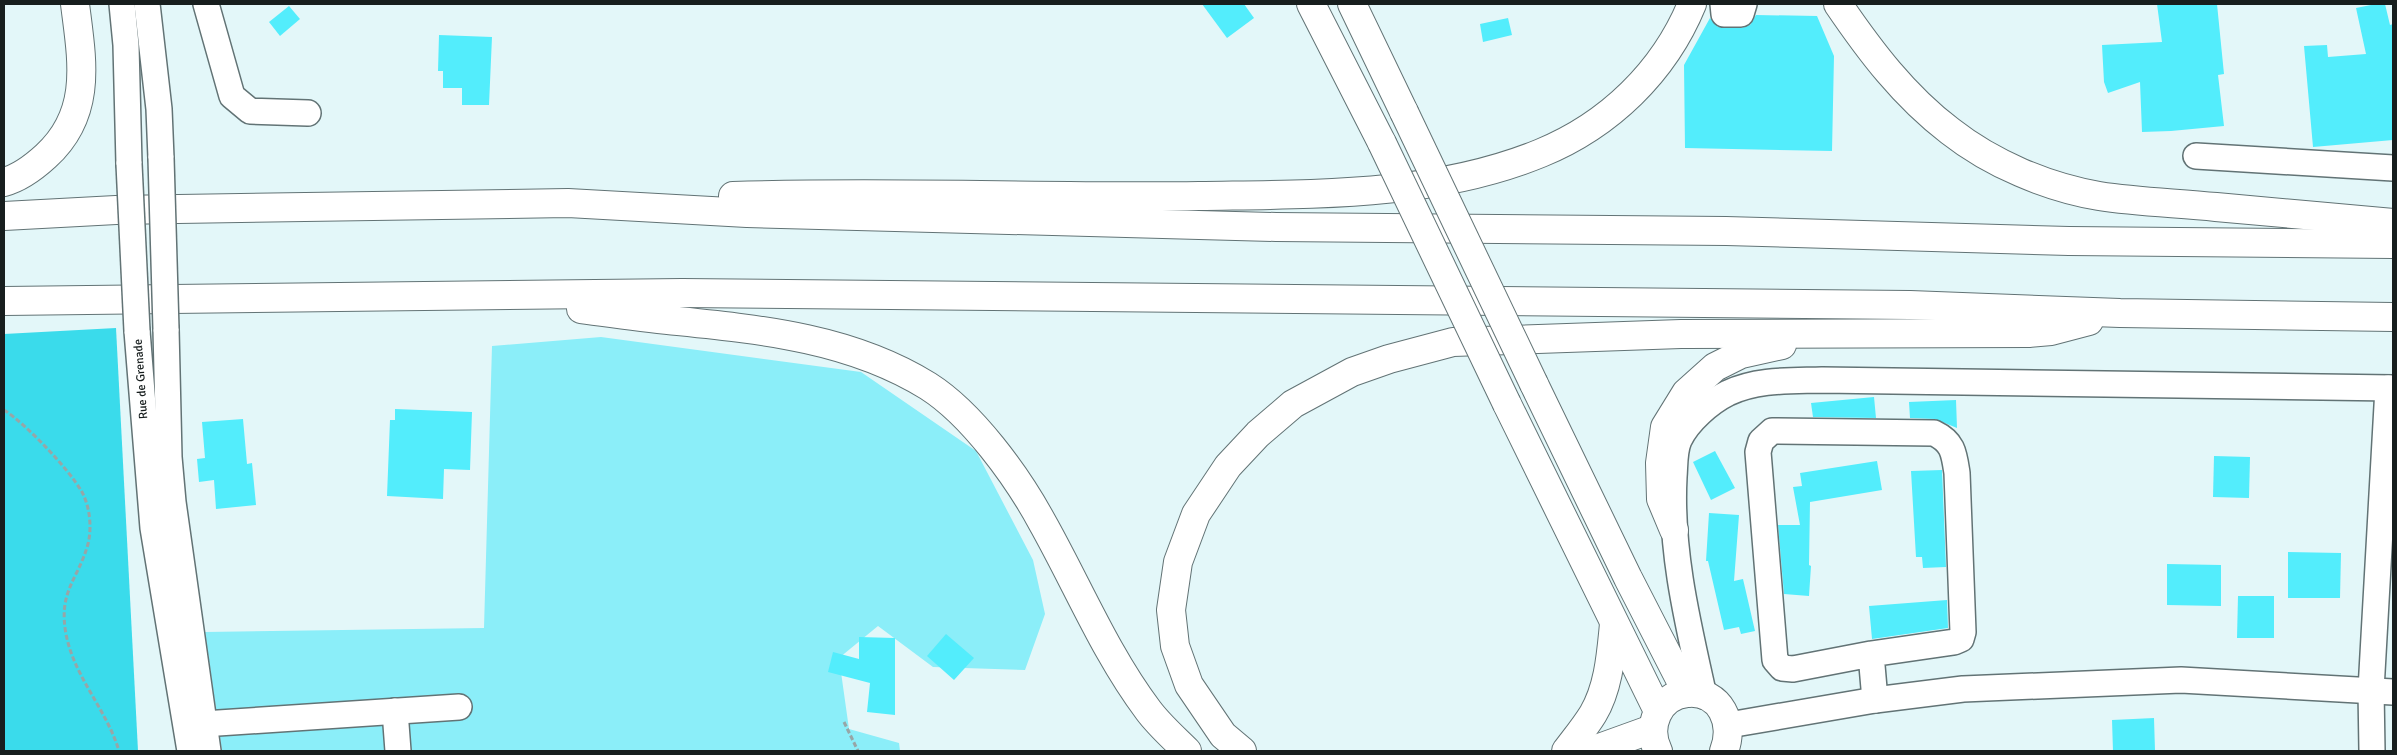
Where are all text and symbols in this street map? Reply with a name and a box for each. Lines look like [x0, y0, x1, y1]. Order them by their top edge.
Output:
street label: Rue de Grenade [131, 339, 151, 419]

